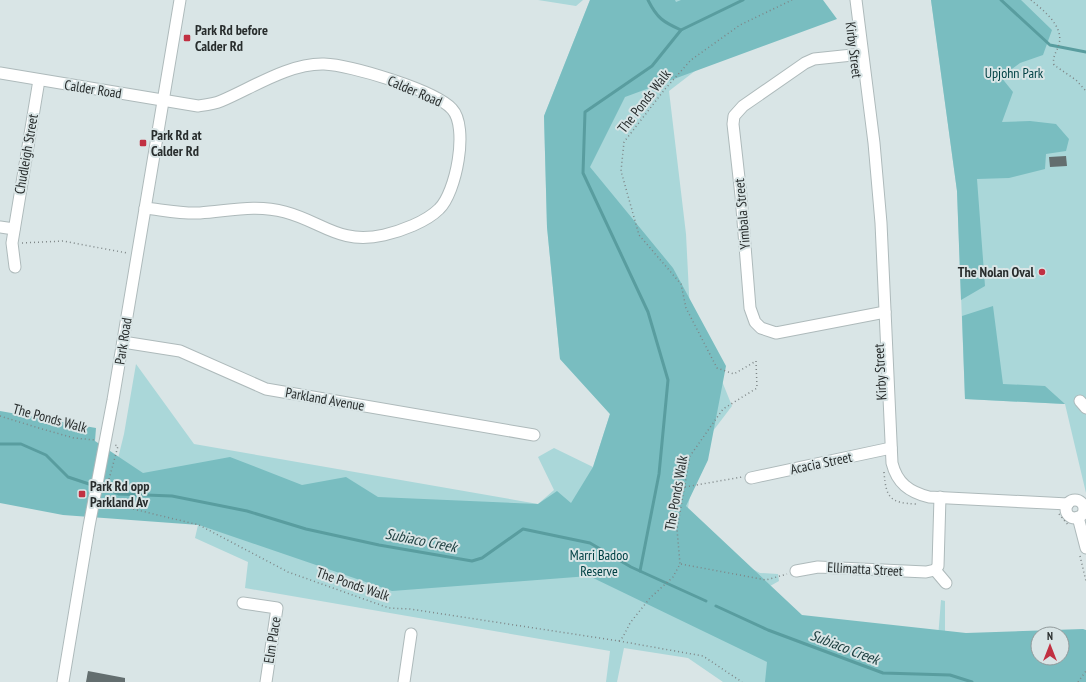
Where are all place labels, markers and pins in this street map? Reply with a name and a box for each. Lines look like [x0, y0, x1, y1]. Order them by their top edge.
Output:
place label: Park Rd before Calder Rd [195, 21, 268, 55]
marker: Park Rd before Calder Rd [182, 33, 192, 43]
place label: Park Rd at Calder Rd [151, 126, 202, 160]
marker: Park Rd at Calder Rd [138, 138, 148, 148]
place label: The Nolan Oval [958, 263, 1035, 281]
marker: The Nolan Oval [1037, 267, 1047, 277]
place label: Park Rd opp Parkland Av [90, 477, 149, 511]
marker: Park Rd opp Parkland Av [77, 489, 87, 499]

